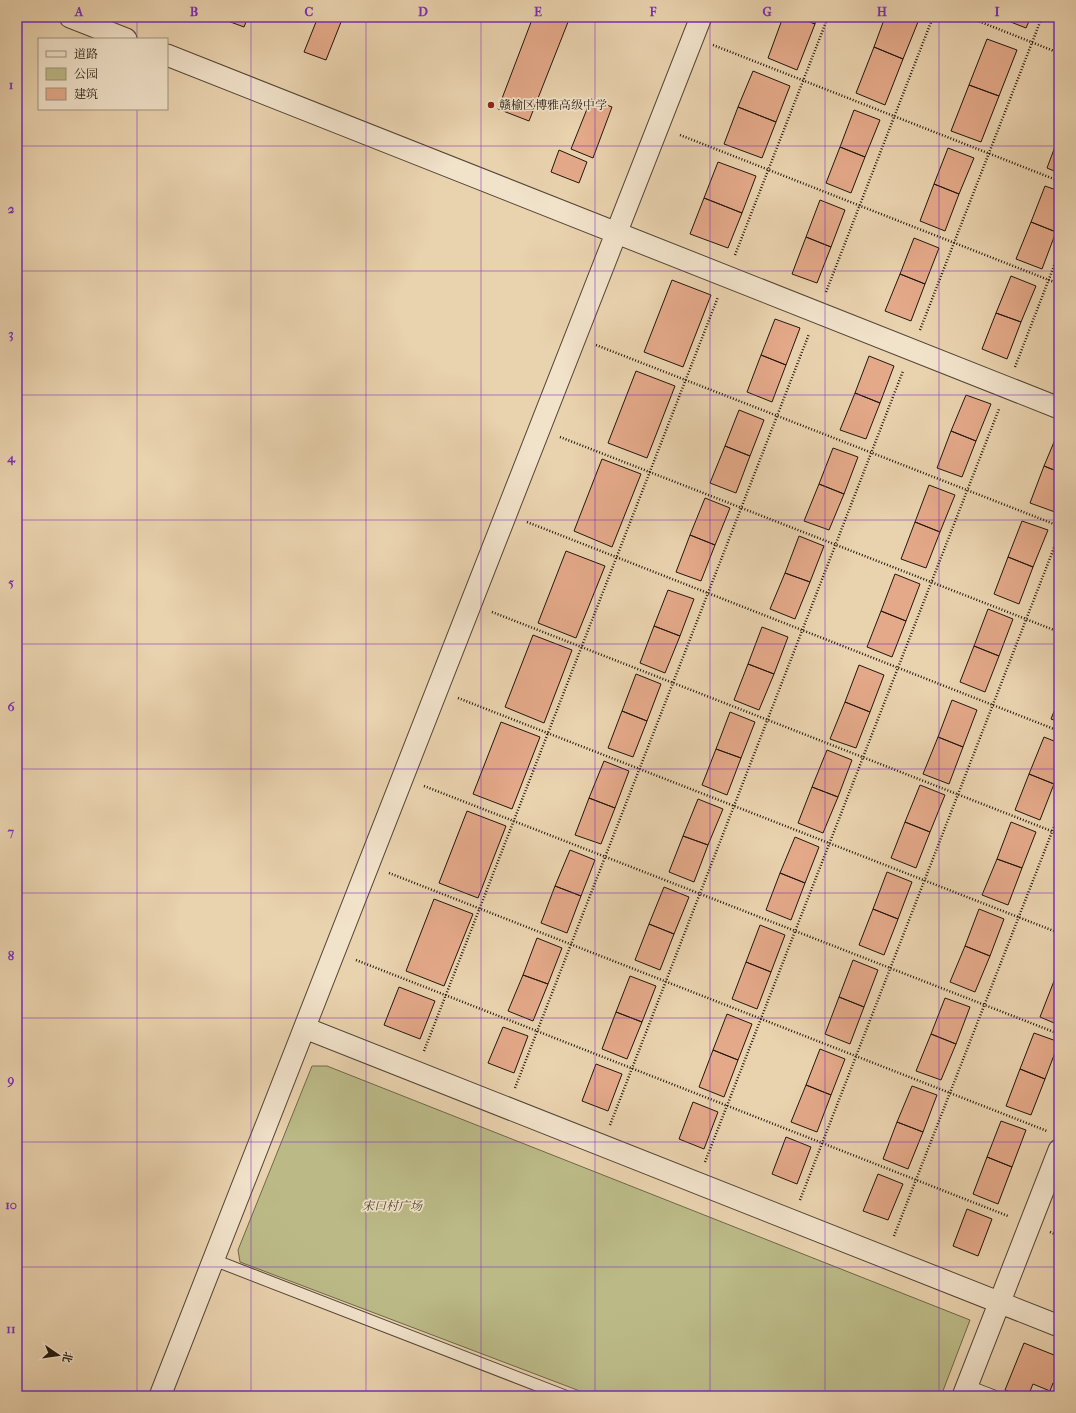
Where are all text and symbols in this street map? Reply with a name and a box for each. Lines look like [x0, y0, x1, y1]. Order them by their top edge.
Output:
text: A [74, 4, 84, 19]
text: B [190, 4, 199, 19]
text: C [305, 4, 314, 19]
text: D [418, 4, 428, 19]
text: E [534, 4, 542, 19]
text: F [649, 4, 657, 19]
text: G [762, 4, 772, 19]
text: H [877, 4, 888, 19]
text: I [994, 4, 1000, 19]
legend [38, 38, 168, 110]
text: 道路 [74, 47, 98, 61]
text: 公园 [74, 67, 98, 81]
text: 1 [9, 77, 14, 92]
text: 建筑 [74, 87, 98, 101]
place label: 赣榆区博雅高级中学 [499, 98, 607, 112]
marker: 赣榆区博雅高级中学 [486, 100, 496, 110]
text: 2 [8, 201, 15, 216]
text: 3 [8, 326, 14, 342]
text: 4 [6, 450, 16, 466]
text: 5 [8, 575, 14, 590]
text: 6 [7, 699, 15, 714]
text: 7 [7, 824, 15, 839]
text: 8 [8, 948, 15, 963]
text: 9 [7, 1072, 15, 1088]
text: 10 [5, 1197, 17, 1212]
park label: 宋口村广场 [362, 1199, 423, 1213]
text: 11 [6, 1321, 16, 1336]
north arrow [38, 1335, 78, 1375]
text: 北 [60, 1350, 75, 1364]

